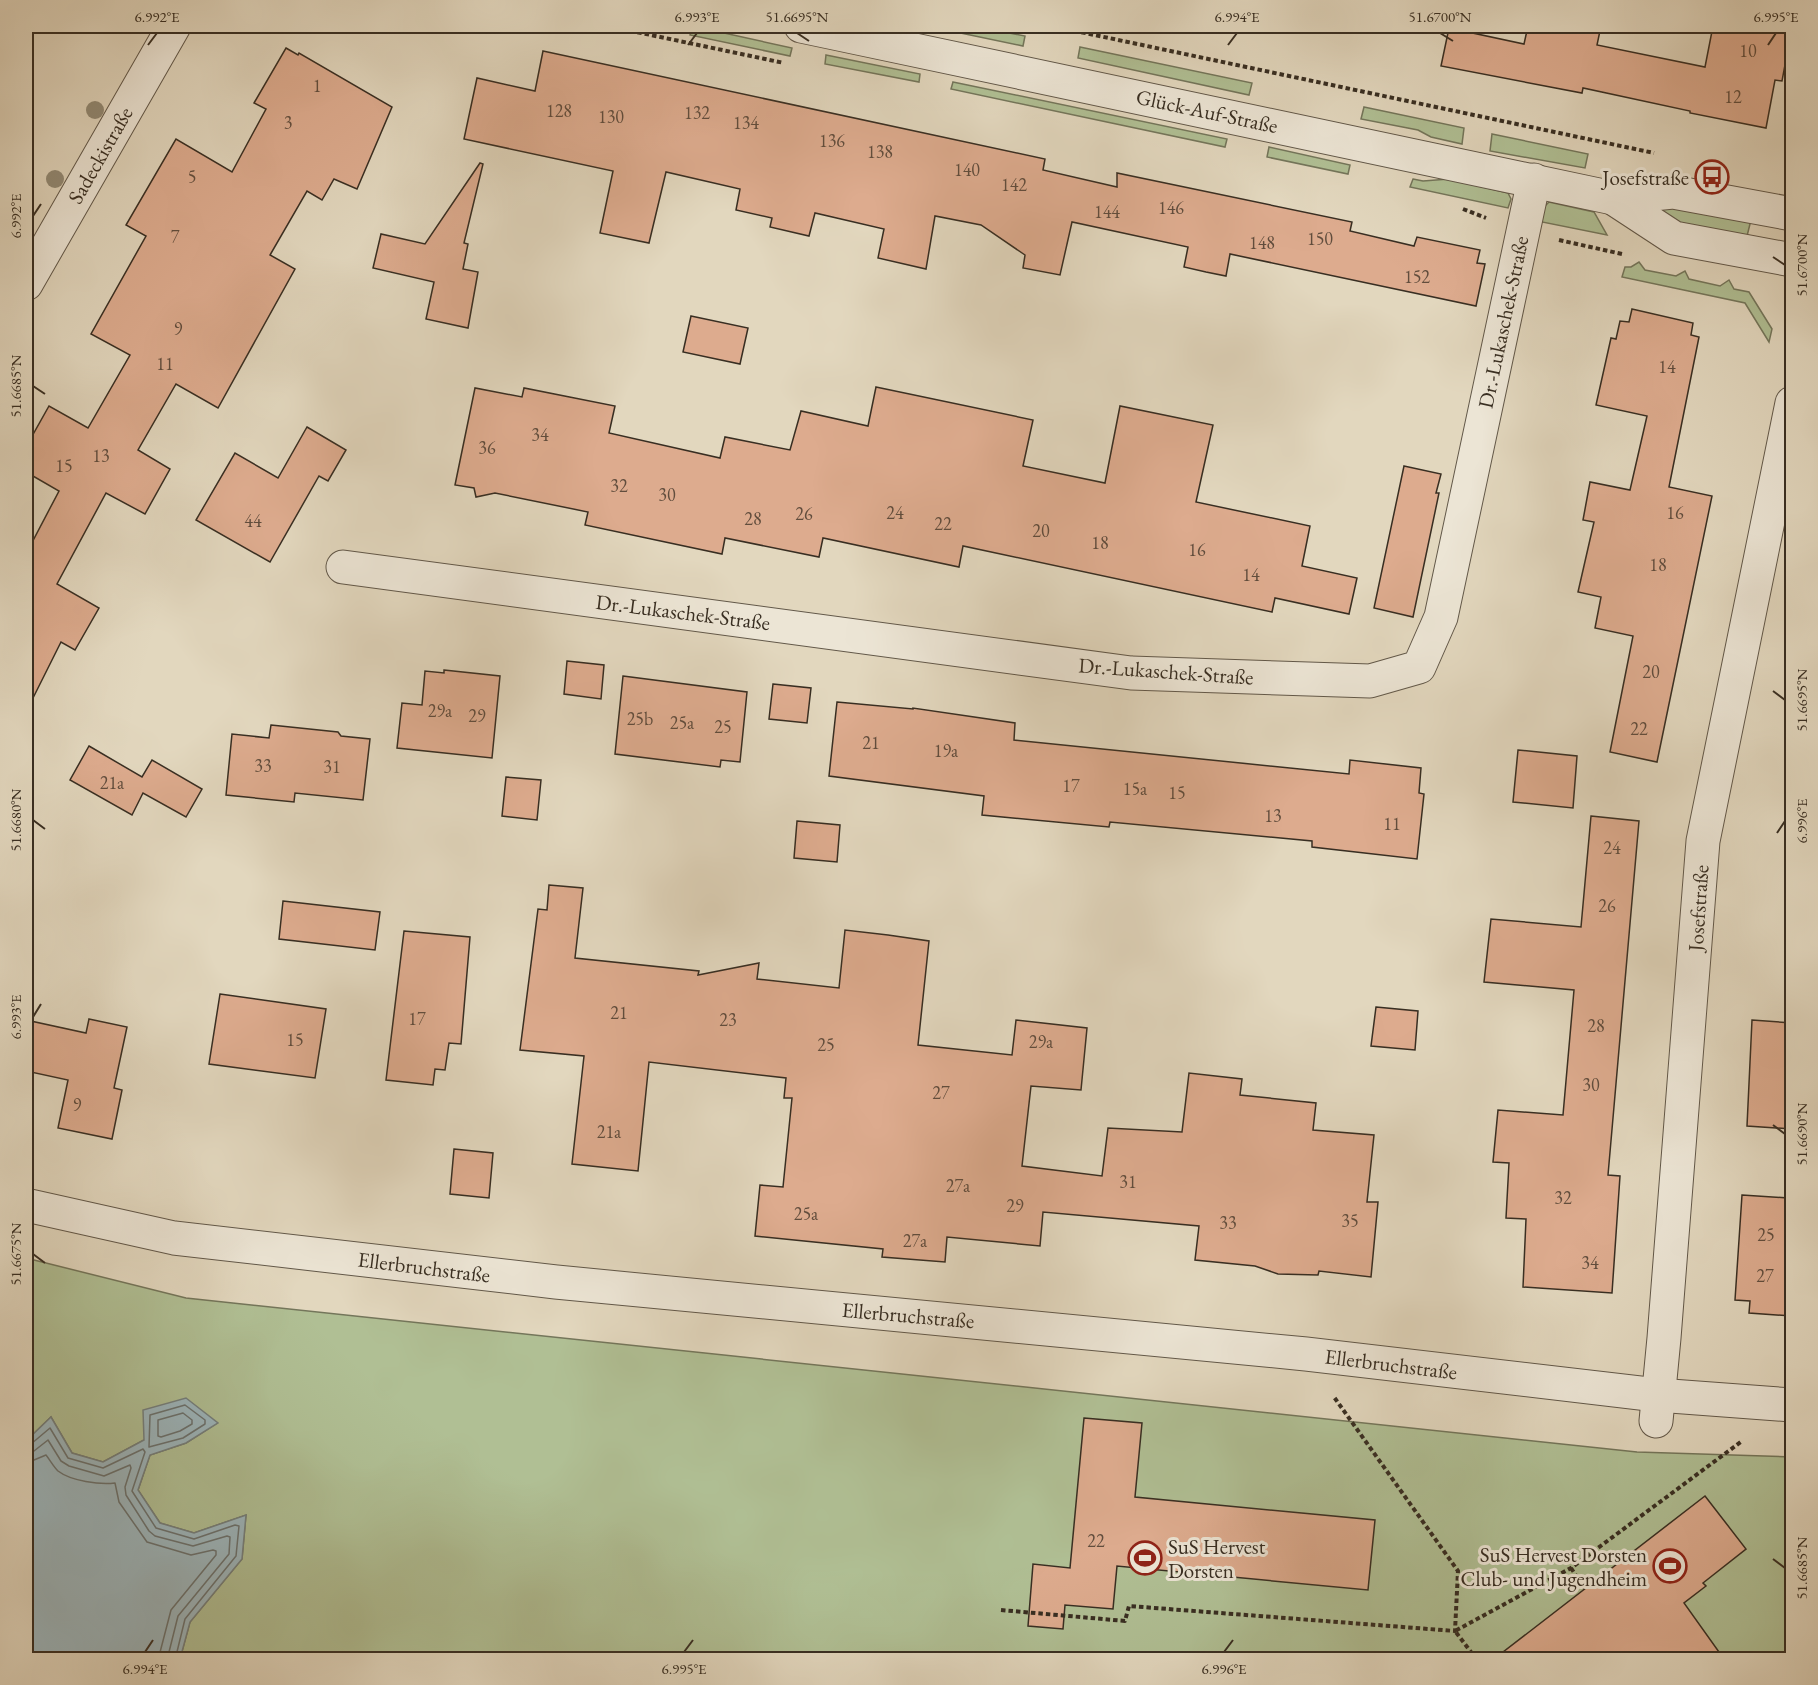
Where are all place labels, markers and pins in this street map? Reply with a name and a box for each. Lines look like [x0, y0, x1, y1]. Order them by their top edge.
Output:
bus stop icon: Josefstraße [1694, 159, 1730, 195]
place label: Josefstraße [1600, 164, 1689, 191]
place label: SuS Hervest Dorsten [1168, 1533, 1266, 1584]
sports icon: SuS Hervest Dorsten [1127, 1540, 1163, 1576]
place label: SuS Hervest Dorsten Club- und Jugendheim [1460, 1541, 1647, 1592]
sports icon: SuS Hervest Dorsten Club- und Jugendheim [1652, 1548, 1688, 1584]

